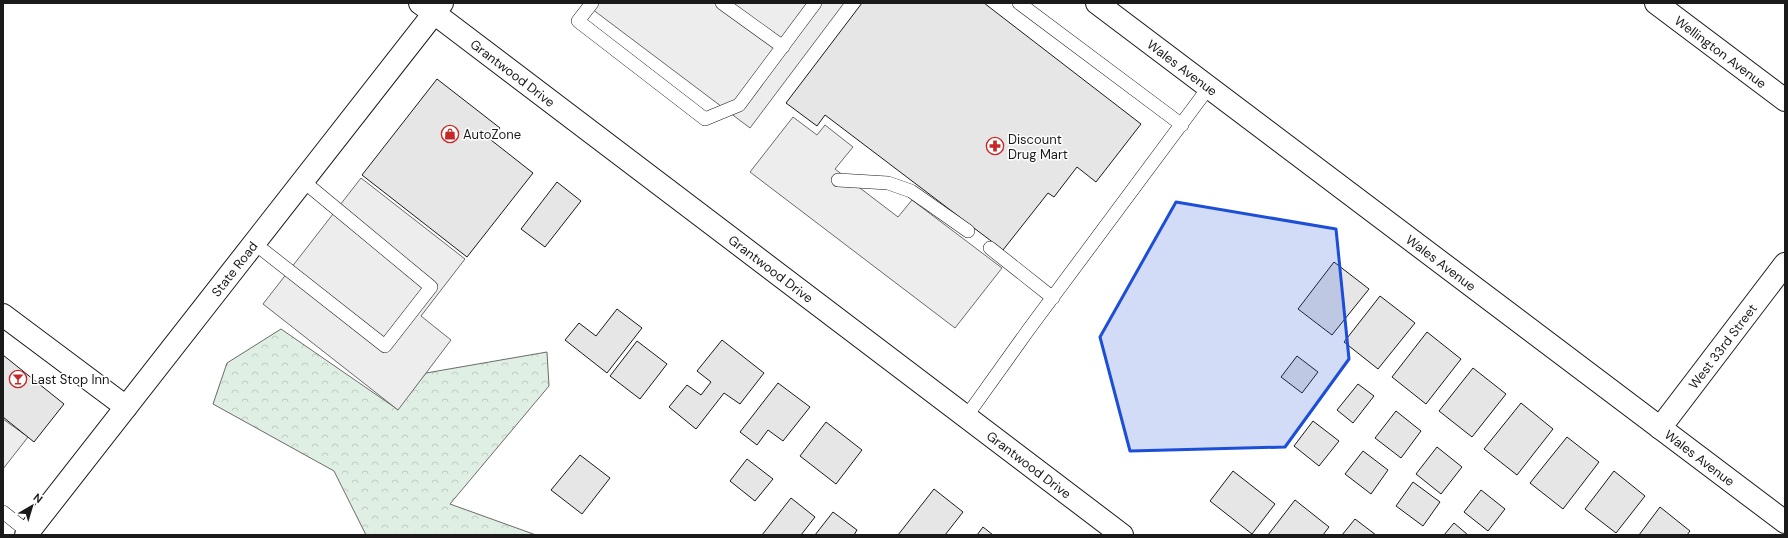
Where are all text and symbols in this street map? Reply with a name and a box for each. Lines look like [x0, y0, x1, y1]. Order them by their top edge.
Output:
street label: Wellington Avenue [1671, 12, 1770, 92]
street label: Grantwood Drive [467, 35, 559, 110]
street label: Wales Avenue [1144, 35, 1221, 99]
shop icon: AutoZone [440, 124, 460, 144]
place label: AutoZone [463, 126, 521, 143]
place label: Discount Drug Mart [1008, 131, 1068, 163]
pharmacy icon: Discount Drug Mart [985, 136, 1005, 156]
street label: Grantwood Drive [725, 231, 817, 306]
street label: Wales Avenue [1403, 231, 1480, 295]
street label: State Road [207, 238, 261, 300]
street label: West 33rd Street [1685, 300, 1760, 392]
bar icon: Last Stop Inn [8, 369, 28, 389]
place label: Last Stop Inn [31, 371, 109, 388]
street label: Wales Avenue [1661, 426, 1738, 490]
street label: Grantwood Drive [983, 427, 1075, 502]
north arrow [12, 486, 52, 526]
text: N [31, 490, 46, 506]

